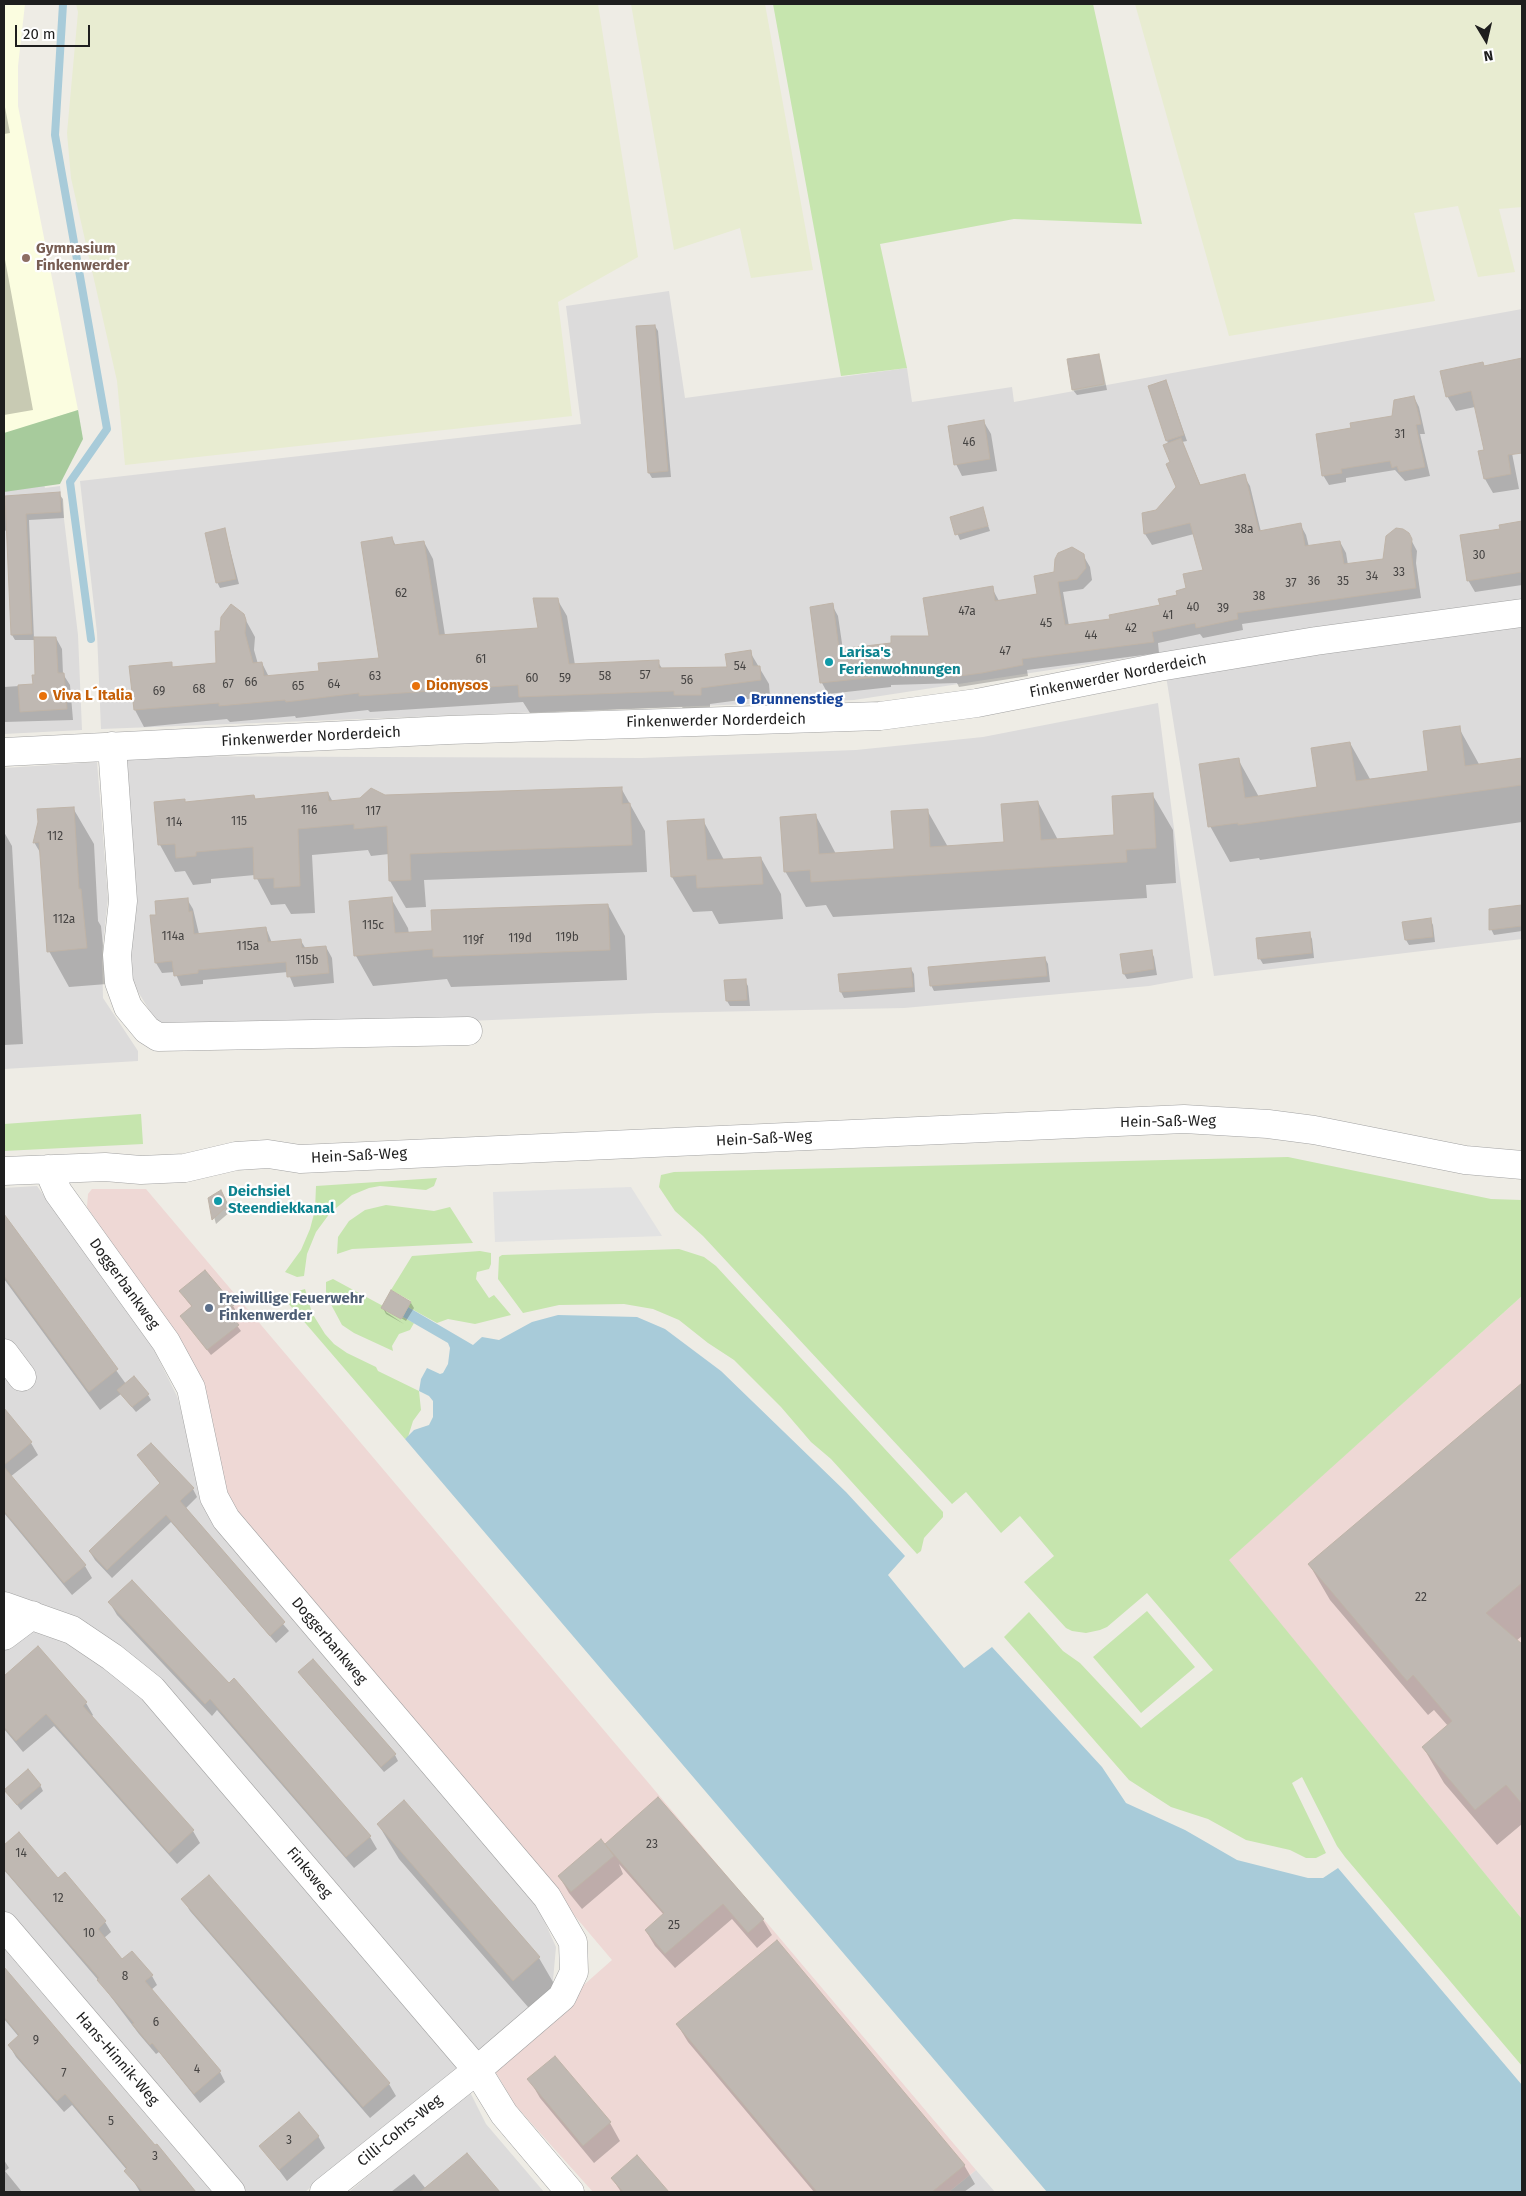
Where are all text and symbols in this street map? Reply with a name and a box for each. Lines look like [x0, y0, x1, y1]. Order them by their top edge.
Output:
scale bar [18, 15, 92, 47]
north arrow [1461, 15, 1511, 65]
text: 20 m [23, 25, 56, 43]
text: N [1483, 46, 1494, 64]
place label: Gymnasium Finkenwerder [36, 240, 129, 275]
marker: Gymnasium Finkenwerder [20, 252, 32, 264]
house number: 31 [1395, 428, 1405, 442]
house number: 46 [963, 436, 975, 450]
house number: 38a [1234, 523, 1254, 537]
house number: 30 [1473, 549, 1485, 563]
house number: 33 [1393, 566, 1405, 580]
house number: 34 [1366, 570, 1378, 584]
house number: 36 [1308, 575, 1320, 589]
house number: 35 [1337, 575, 1349, 589]
house number: 37 [1285, 577, 1297, 591]
house number: 62 [395, 587, 407, 601]
house number: 38 [1253, 590, 1265, 604]
house number: 40 [1186, 601, 1200, 615]
house number: 39 [1217, 602, 1229, 616]
house number: 47a [958, 605, 976, 619]
house number: 41 [1163, 609, 1173, 623]
house number: 45 [1040, 617, 1052, 631]
house number: 42 [1125, 622, 1137, 636]
house number: 44 [1085, 629, 1097, 643]
place label: Larisa's Ferienwohnungen [839, 644, 961, 679]
house number: 47 [999, 645, 1011, 659]
street label: Finkenwerder Norderdeich [1028, 650, 1208, 702]
house number: 61 [475, 653, 487, 667]
marker: Larisa's Ferienwohnungen [823, 656, 835, 668]
house number: 54 [734, 660, 746, 674]
house number: 57 [639, 669, 651, 683]
house number: 63 [369, 670, 381, 684]
house number: 58 [599, 670, 611, 684]
house number: 60 [525, 672, 539, 686]
house number: 59 [559, 672, 571, 686]
house number: 56 [681, 674, 693, 688]
house number: 66 [245, 676, 257, 690]
place label: Dionysos [426, 677, 488, 695]
house number: 67 [222, 678, 234, 692]
house number: 64 [328, 678, 340, 692]
house number: 65 [292, 680, 304, 694]
marker: Dionysos [410, 680, 422, 692]
house number: 68 [192, 683, 206, 697]
house number: 69 [153, 685, 165, 699]
place label: Viva L´Italia [53, 687, 133, 705]
marker: Viva L´Italia [37, 690, 49, 702]
place label: Brunnenstieg [751, 691, 843, 709]
marker: Brunnenstieg [735, 694, 747, 706]
street label: Finkenwerder Norderdeich [626, 710, 806, 732]
street label: Finkenwerder Norderdeich [221, 723, 401, 751]
house number: 116 [301, 804, 317, 818]
house number: 117 [365, 805, 381, 819]
house number: 115 [231, 815, 247, 829]
house number: 114 [166, 816, 182, 830]
house number: 112 [47, 830, 63, 844]
house number: 112a [53, 913, 75, 927]
house number: 115c [362, 919, 384, 933]
house number: 114a [161, 930, 185, 944]
house number: 119b [555, 931, 579, 945]
house number: 119d [508, 932, 532, 946]
house number: 119f [463, 934, 483, 948]
house number: 115a [237, 940, 259, 954]
house number: 115b [295, 954, 319, 968]
street label: Hein-Saß-Weg [1120, 1112, 1216, 1132]
street label: Hein-Saß-Weg [716, 1127, 812, 1151]
street label: Hein-Saß-Weg [311, 1144, 407, 1168]
place label: Deichsiel Steendiekkanal [228, 1183, 335, 1218]
marker: Deichsiel Steendiekkanal [212, 1195, 224, 1207]
street label: Doggerbankweg [85, 1235, 163, 1333]
place label: Freiwillige Feuerwehr Finkenwerder [219, 1290, 364, 1325]
marker: Freiwillige Feuerwehr Finkenwerder [203, 1302, 215, 1314]
house number: 22 [1415, 1591, 1427, 1605]
street label: Doggerbankweg [287, 1594, 371, 1688]
house number: 23 [646, 1838, 658, 1852]
street label: Finksweg [282, 1844, 336, 1902]
house number: 14 [15, 1847, 27, 1861]
house number: 12 [52, 1892, 64, 1906]
house number: 25 [668, 1919, 680, 1933]
house number: 10 [83, 1927, 95, 1941]
house number: 8 [122, 1970, 128, 1984]
street label: Hans-Hinnik-Weg [72, 2009, 162, 2109]
house number: 6 [153, 2016, 159, 2030]
house number: 9 [33, 2034, 39, 2048]
house number: 4 [194, 2063, 200, 2077]
house number: 7 [61, 2067, 67, 2081]
street label: Cilli-Cohrs-Weg [354, 2091, 446, 2171]
house number: 5 [108, 2115, 114, 2129]
house number: 3 [286, 2134, 292, 2148]
house number: 3 [152, 2150, 158, 2164]

